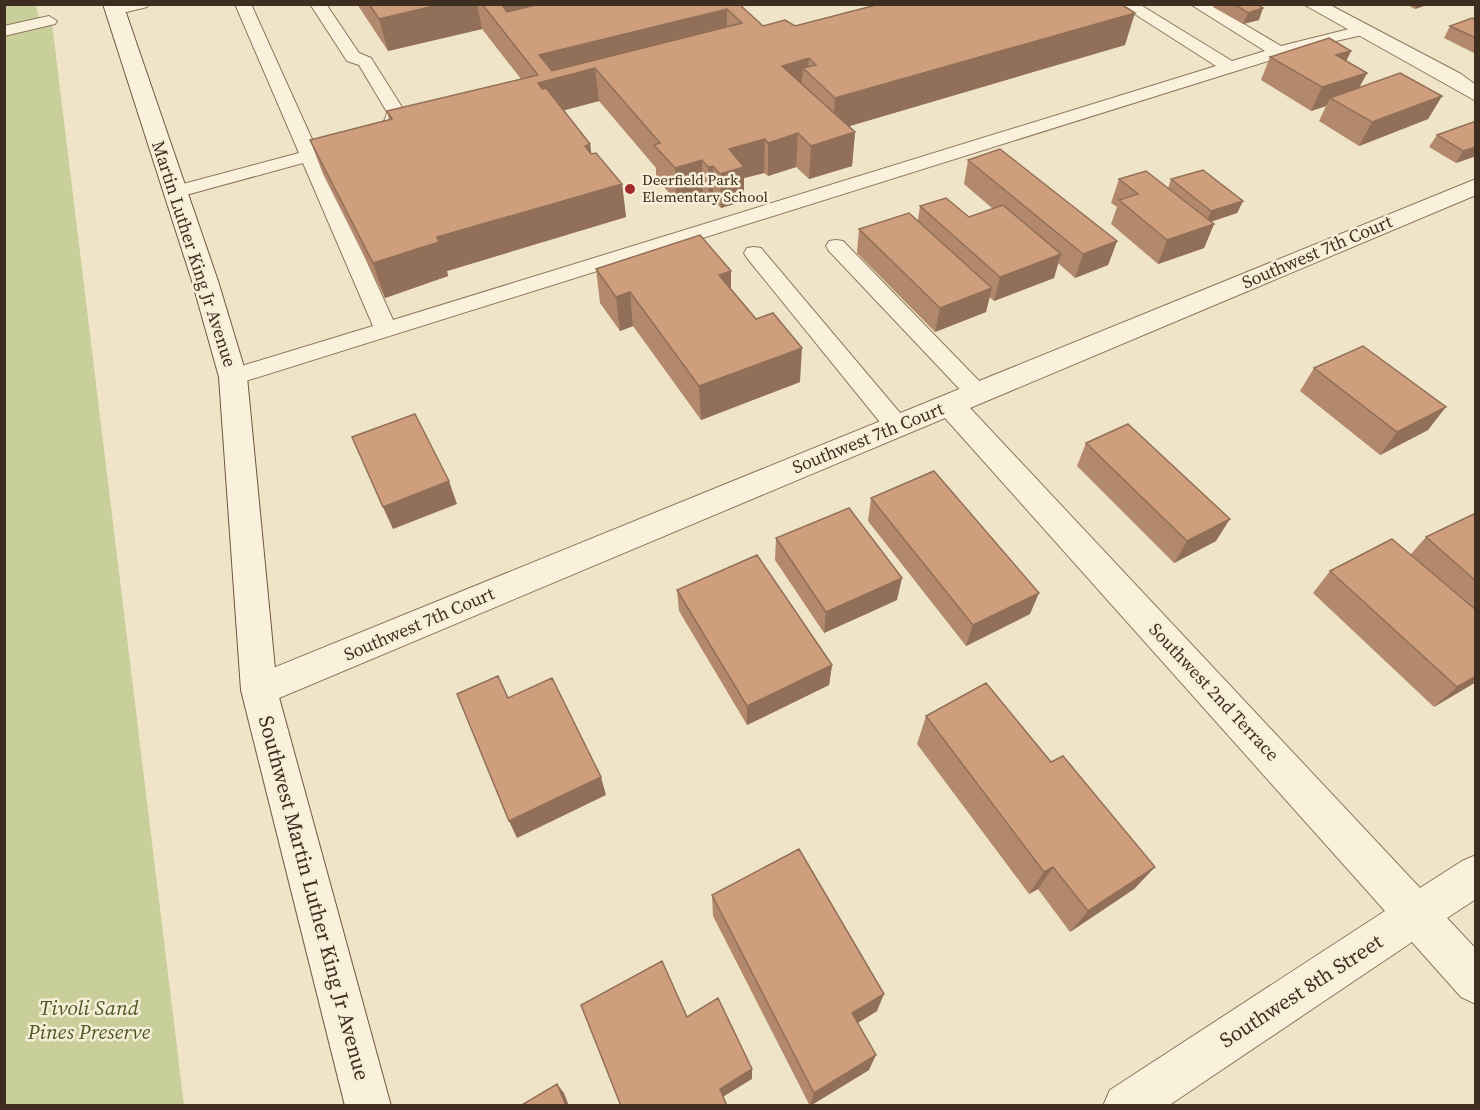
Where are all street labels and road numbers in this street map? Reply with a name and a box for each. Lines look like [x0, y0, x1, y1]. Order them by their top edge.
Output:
street label: Martin Luther King Jr Avenue [146, 137, 243, 370]
street label: Southwest 7th Court [1238, 208, 1396, 295]
street label: Southwest 7th Court [788, 396, 947, 479]
street label: Southwest 7th Court [340, 580, 498, 667]
street label: Southwest 2nd Terrace [1144, 617, 1285, 766]
street label: Southwest Martin Luther King Jr Avenue [252, 712, 377, 1083]
street label: Southwest 8th Street [1213, 927, 1388, 1054]

